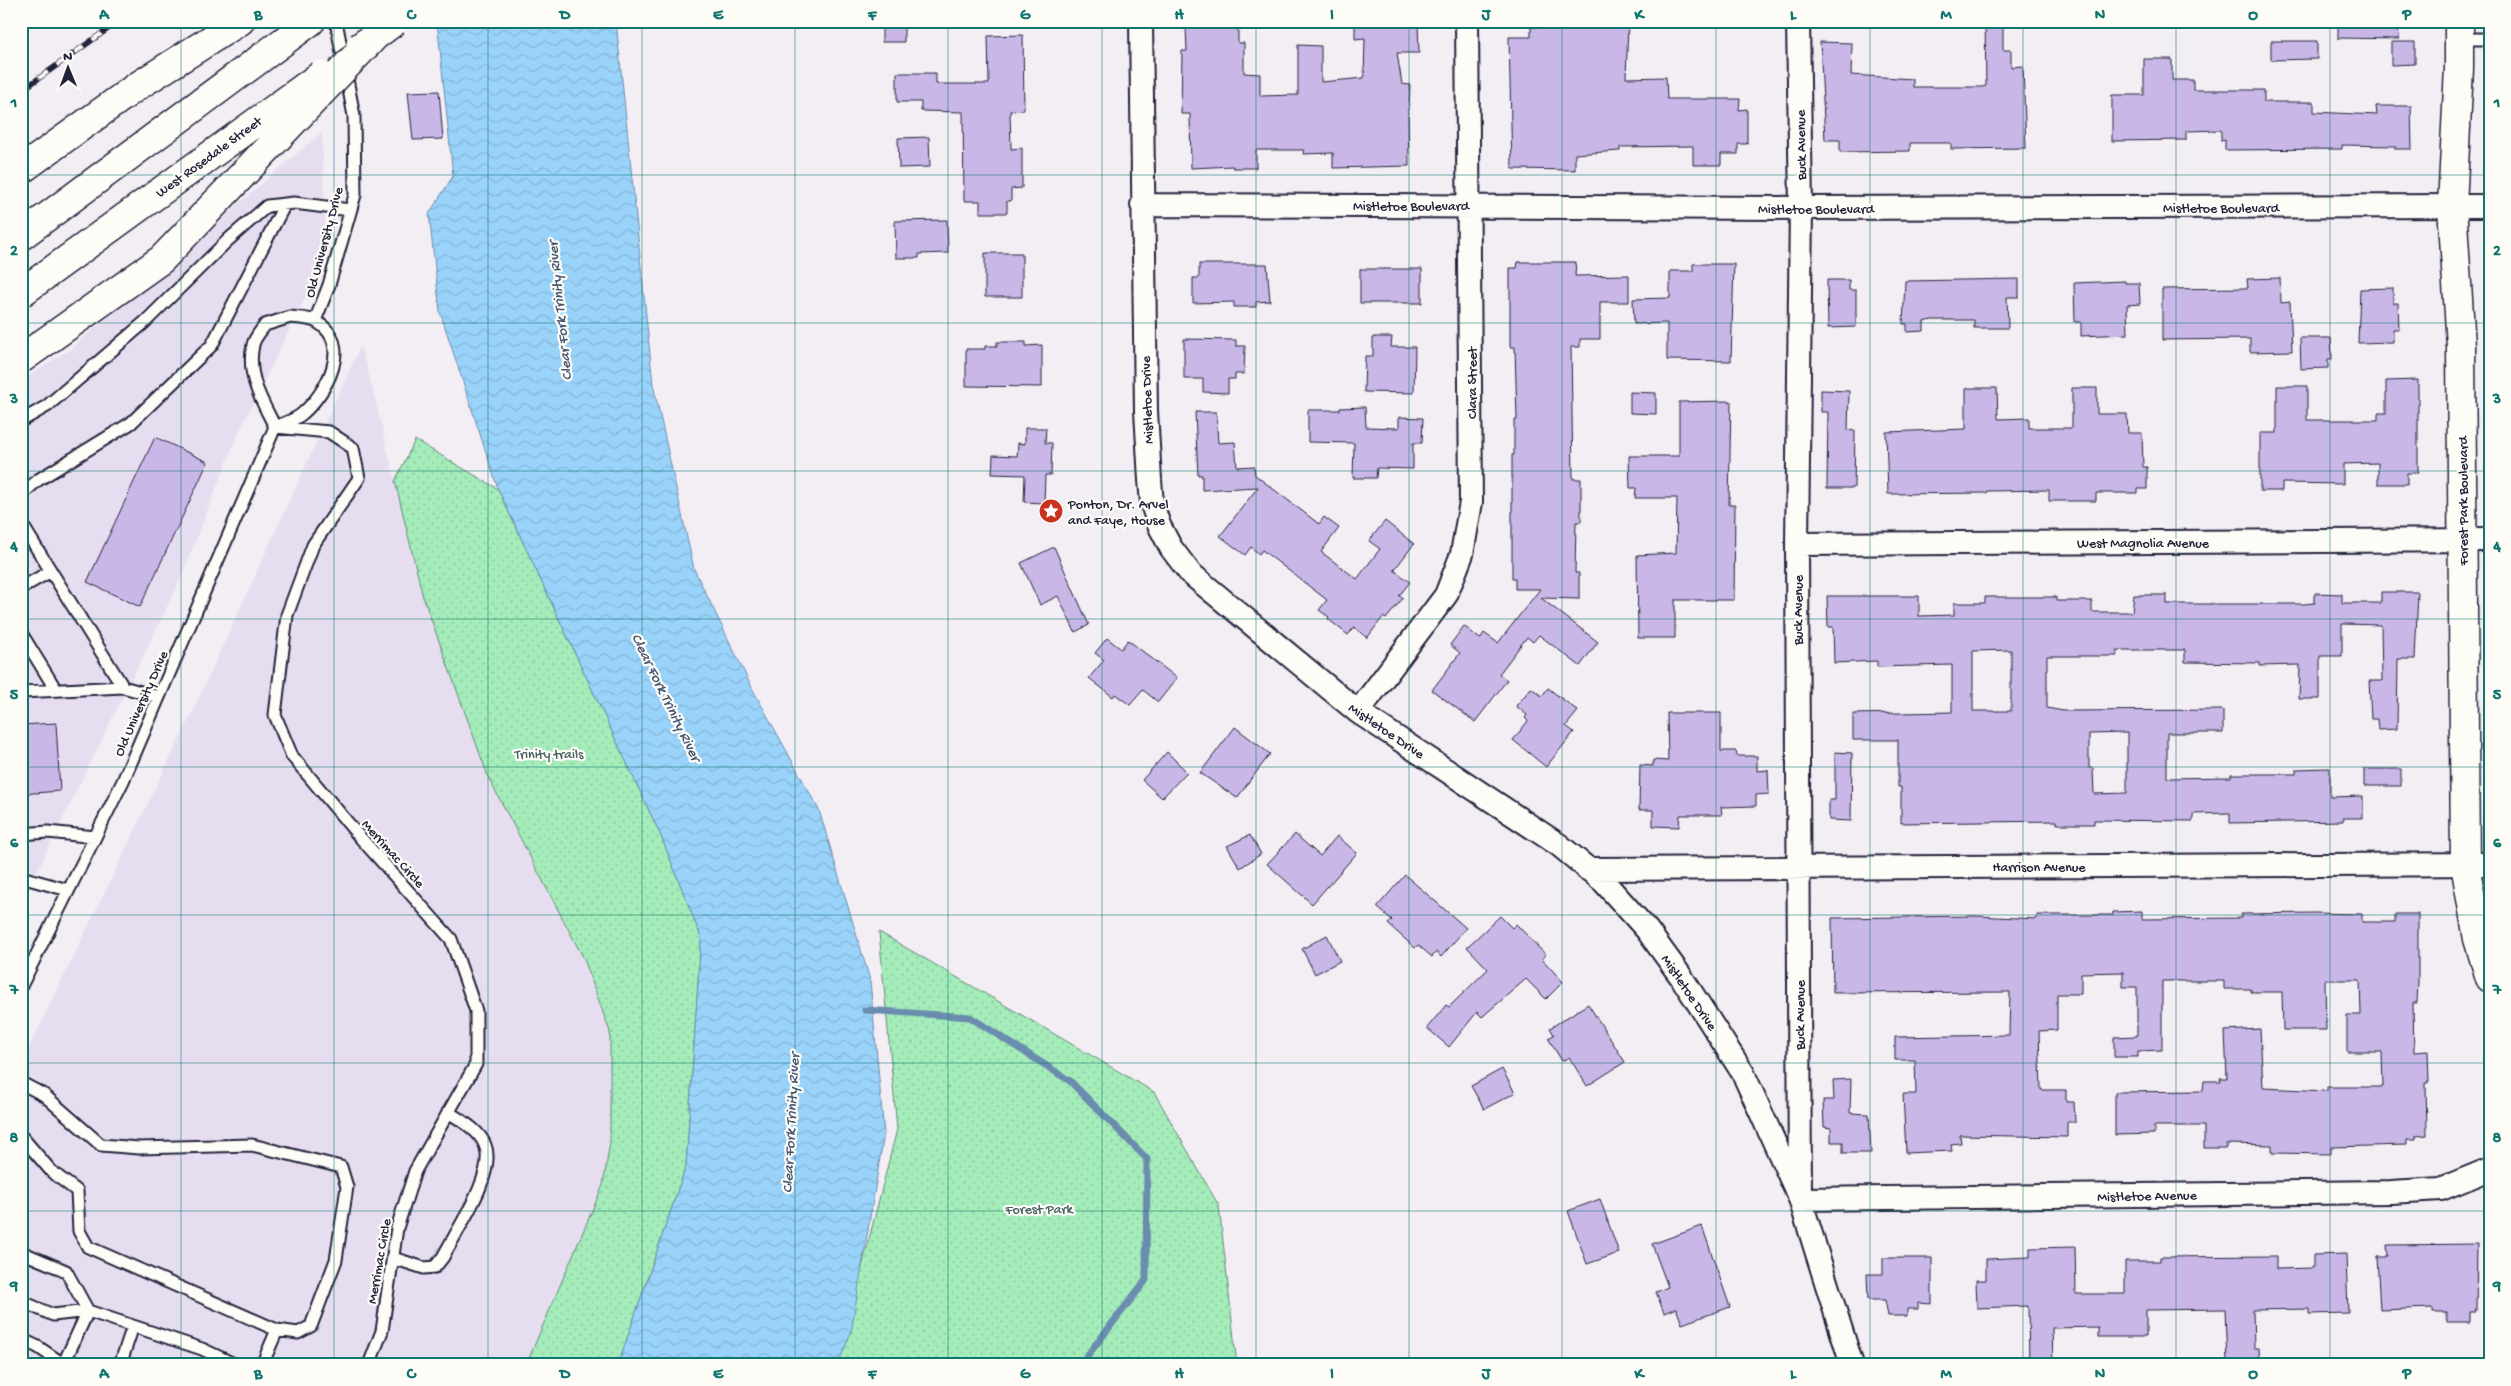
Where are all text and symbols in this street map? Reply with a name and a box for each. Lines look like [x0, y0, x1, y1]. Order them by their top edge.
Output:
text: A [98, 7, 110, 26]
text: B [253, 7, 263, 26]
text: C [406, 7, 417, 26]
text: D [558, 7, 571, 26]
text: E [713, 7, 724, 26]
text: F [867, 7, 878, 26]
text: G [1020, 7, 1031, 26]
text: H [1174, 7, 1184, 26]
text: I [1330, 7, 1334, 26]
text: J [1481, 7, 1492, 26]
text: K [1634, 7, 1646, 26]
text: L [1790, 7, 1797, 26]
text: M [1940, 7, 1952, 26]
text: N [2095, 7, 2106, 26]
text: O [2248, 7, 2258, 26]
text: P [2402, 7, 2413, 26]
north arrow [42, 42, 92, 92]
text: N [63, 49, 73, 66]
text: 1 [10, 95, 17, 114]
text: 1 [2493, 95, 2500, 114]
street label: Buck Avenue [1793, 109, 1812, 181]
street label: West Rosedale Street [153, 113, 267, 202]
street label: Old University Drive [302, 185, 349, 300]
street label: Mistletoe Boulevard [1353, 199, 1471, 216]
street label: Mistletoe Boulevard [2163, 201, 2281, 218]
street label: Mistletoe Boulevard [1758, 202, 1876, 219]
water label: Clear Fork Trinity River [544, 238, 577, 381]
text: 2 [10, 243, 18, 262]
text: 2 [2493, 243, 2501, 262]
street label: Clara Street [1465, 346, 1482, 419]
street label: Mistletoe Drive [1138, 355, 1159, 444]
text: 3 [9, 391, 18, 410]
text: 3 [2492, 391, 2501, 410]
street label: Forest Park Boulevard [2456, 435, 2473, 567]
place label: Ponton, Dr. Arvel and Faye, House [1067, 497, 1168, 530]
place icon: Ponton, Dr. Arvel and Faye, House [1038, 498, 1064, 524]
street label: West Magnolia Avenue [2077, 536, 2210, 553]
text: 4 [9, 539, 18, 558]
text: 4 [2492, 539, 2501, 558]
street label: Buck Avenue [1791, 574, 1808, 646]
water label: Clear Fork Trinity River [626, 631, 705, 767]
street label: Old University Drive [111, 648, 174, 759]
text: 5 [10, 687, 19, 706]
text: 5 [2493, 687, 2502, 706]
street label: Mistletoe Drive [1344, 700, 1427, 764]
park label: Trinity trails [514, 747, 584, 764]
street label: Merrimac Circle [357, 817, 428, 893]
text: 6 [10, 835, 19, 854]
text: 6 [2493, 835, 2502, 854]
street label: Harrison Avenue [1992, 860, 2086, 877]
street label: Mistletoe Drive [1656, 952, 1720, 1035]
street label: Buck Avenue [1793, 979, 1810, 1051]
text: 7 [9, 982, 19, 1001]
text: 7 [2492, 982, 2502, 1001]
water label: Clear Fork Trinity River [779, 1050, 805, 1193]
text: 8 [10, 1130, 19, 1149]
text: 8 [2493, 1130, 2502, 1149]
street label: Mistletoe Avenue [2097, 1188, 2198, 1207]
park label: Forest Park [1004, 1202, 1075, 1219]
street label: Merrimac Circle [365, 1217, 396, 1305]
text: 9 [9, 1278, 18, 1297]
text: 9 [2492, 1278, 2501, 1297]
text: A [98, 1366, 110, 1385]
text: B [253, 1366, 263, 1385]
text: C [406, 1366, 417, 1385]
text: D [558, 1366, 571, 1385]
text: E [713, 1366, 724, 1385]
text: F [867, 1366, 878, 1385]
text: G [1020, 1366, 1031, 1385]
text: H [1174, 1366, 1184, 1385]
text: I [1330, 1366, 1334, 1385]
text: J [1481, 1366, 1492, 1385]
text: K [1634, 1366, 1646, 1385]
text: L [1790, 1366, 1797, 1385]
text: M [1940, 1366, 1952, 1385]
text: N [2095, 1366, 2106, 1385]
text: O [2248, 1366, 2258, 1385]
text: P [2402, 1366, 2413, 1385]

